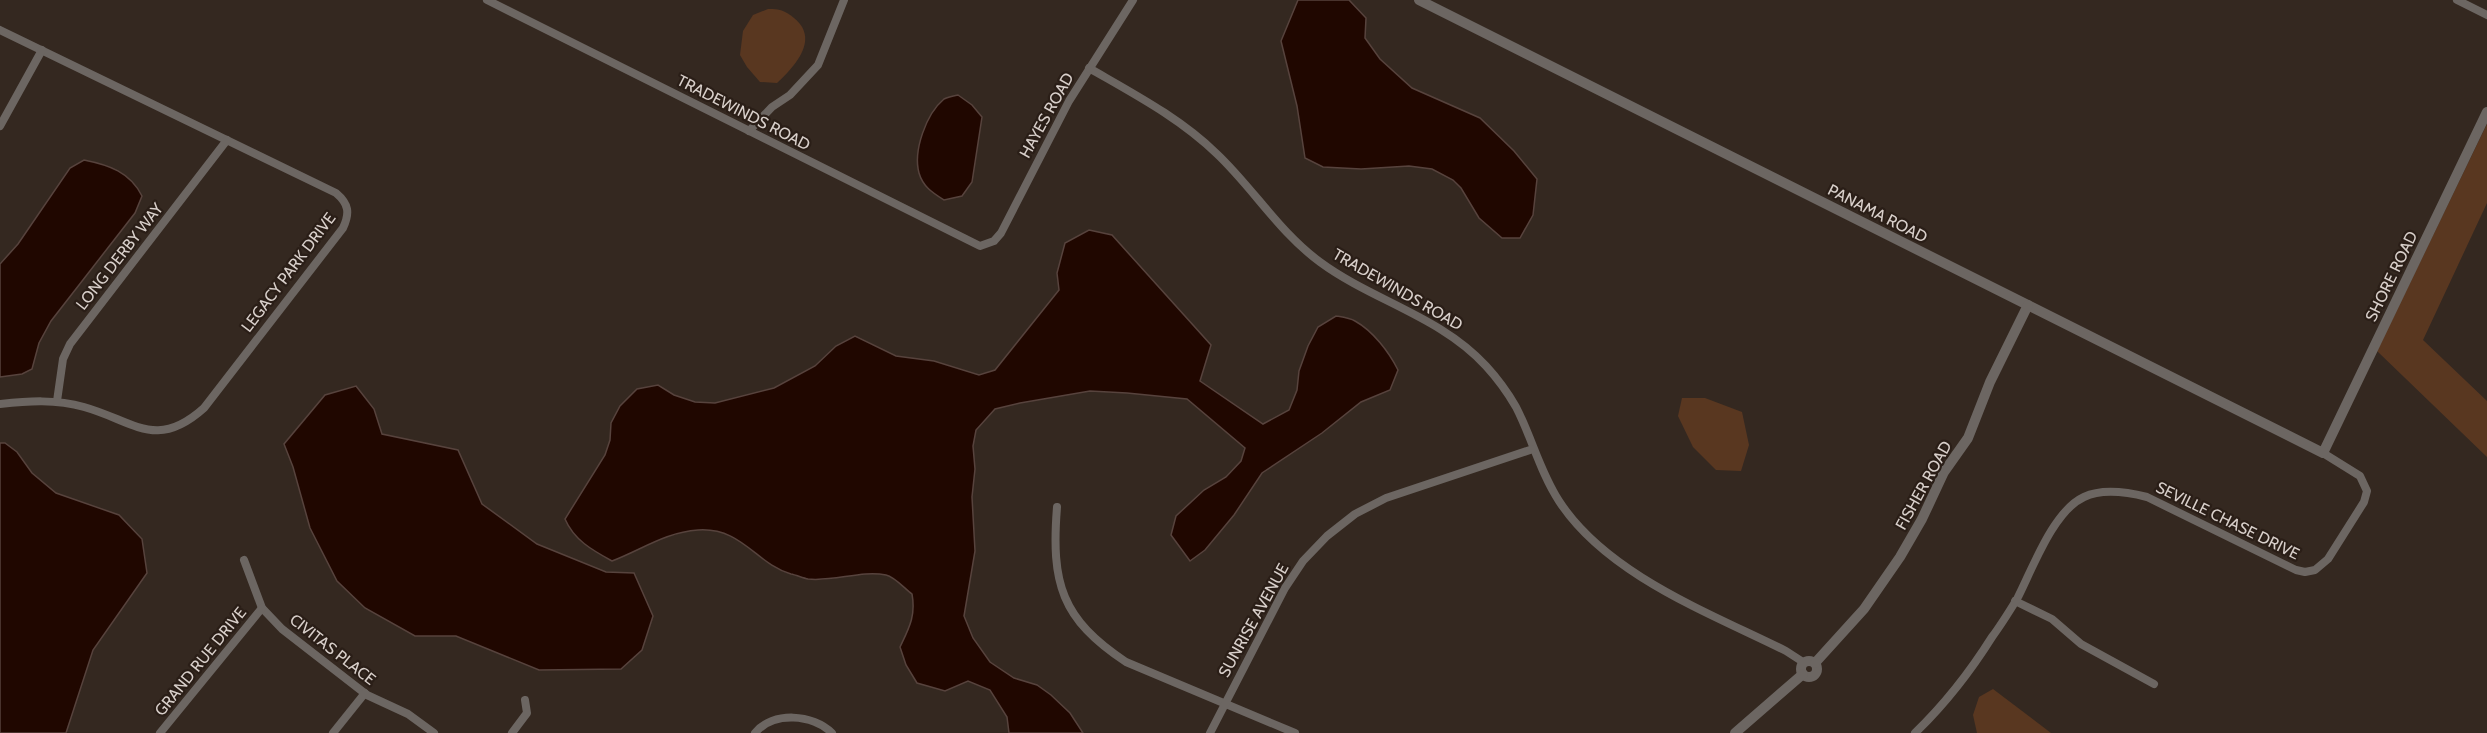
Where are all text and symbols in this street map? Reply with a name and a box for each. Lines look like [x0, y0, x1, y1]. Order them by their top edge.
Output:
street label: HAYES ROAD [1015, 69, 1078, 161]
street label: TRADEWINDS ROAD [674, 71, 814, 154]
street label: PANAMA ROAD [1825, 180, 1931, 247]
street label: LONG DERBY WAY [72, 199, 167, 313]
street label: LEGACY PARK DRIVE [237, 209, 339, 336]
street label: SHORE ROAD [2361, 228, 2422, 325]
street label: TRADEWINDS ROAD [1329, 244, 1466, 334]
street label: FISHER ROAD [1891, 438, 1956, 533]
street label: SEVILLE CHASE DRIVE [2153, 477, 2303, 564]
street label: SUNRISE AVENUE [1214, 560, 1293, 680]
street label: GRAND RUE DRIVE [151, 603, 250, 720]
street label: CIVITAS PLACE [286, 610, 380, 689]

